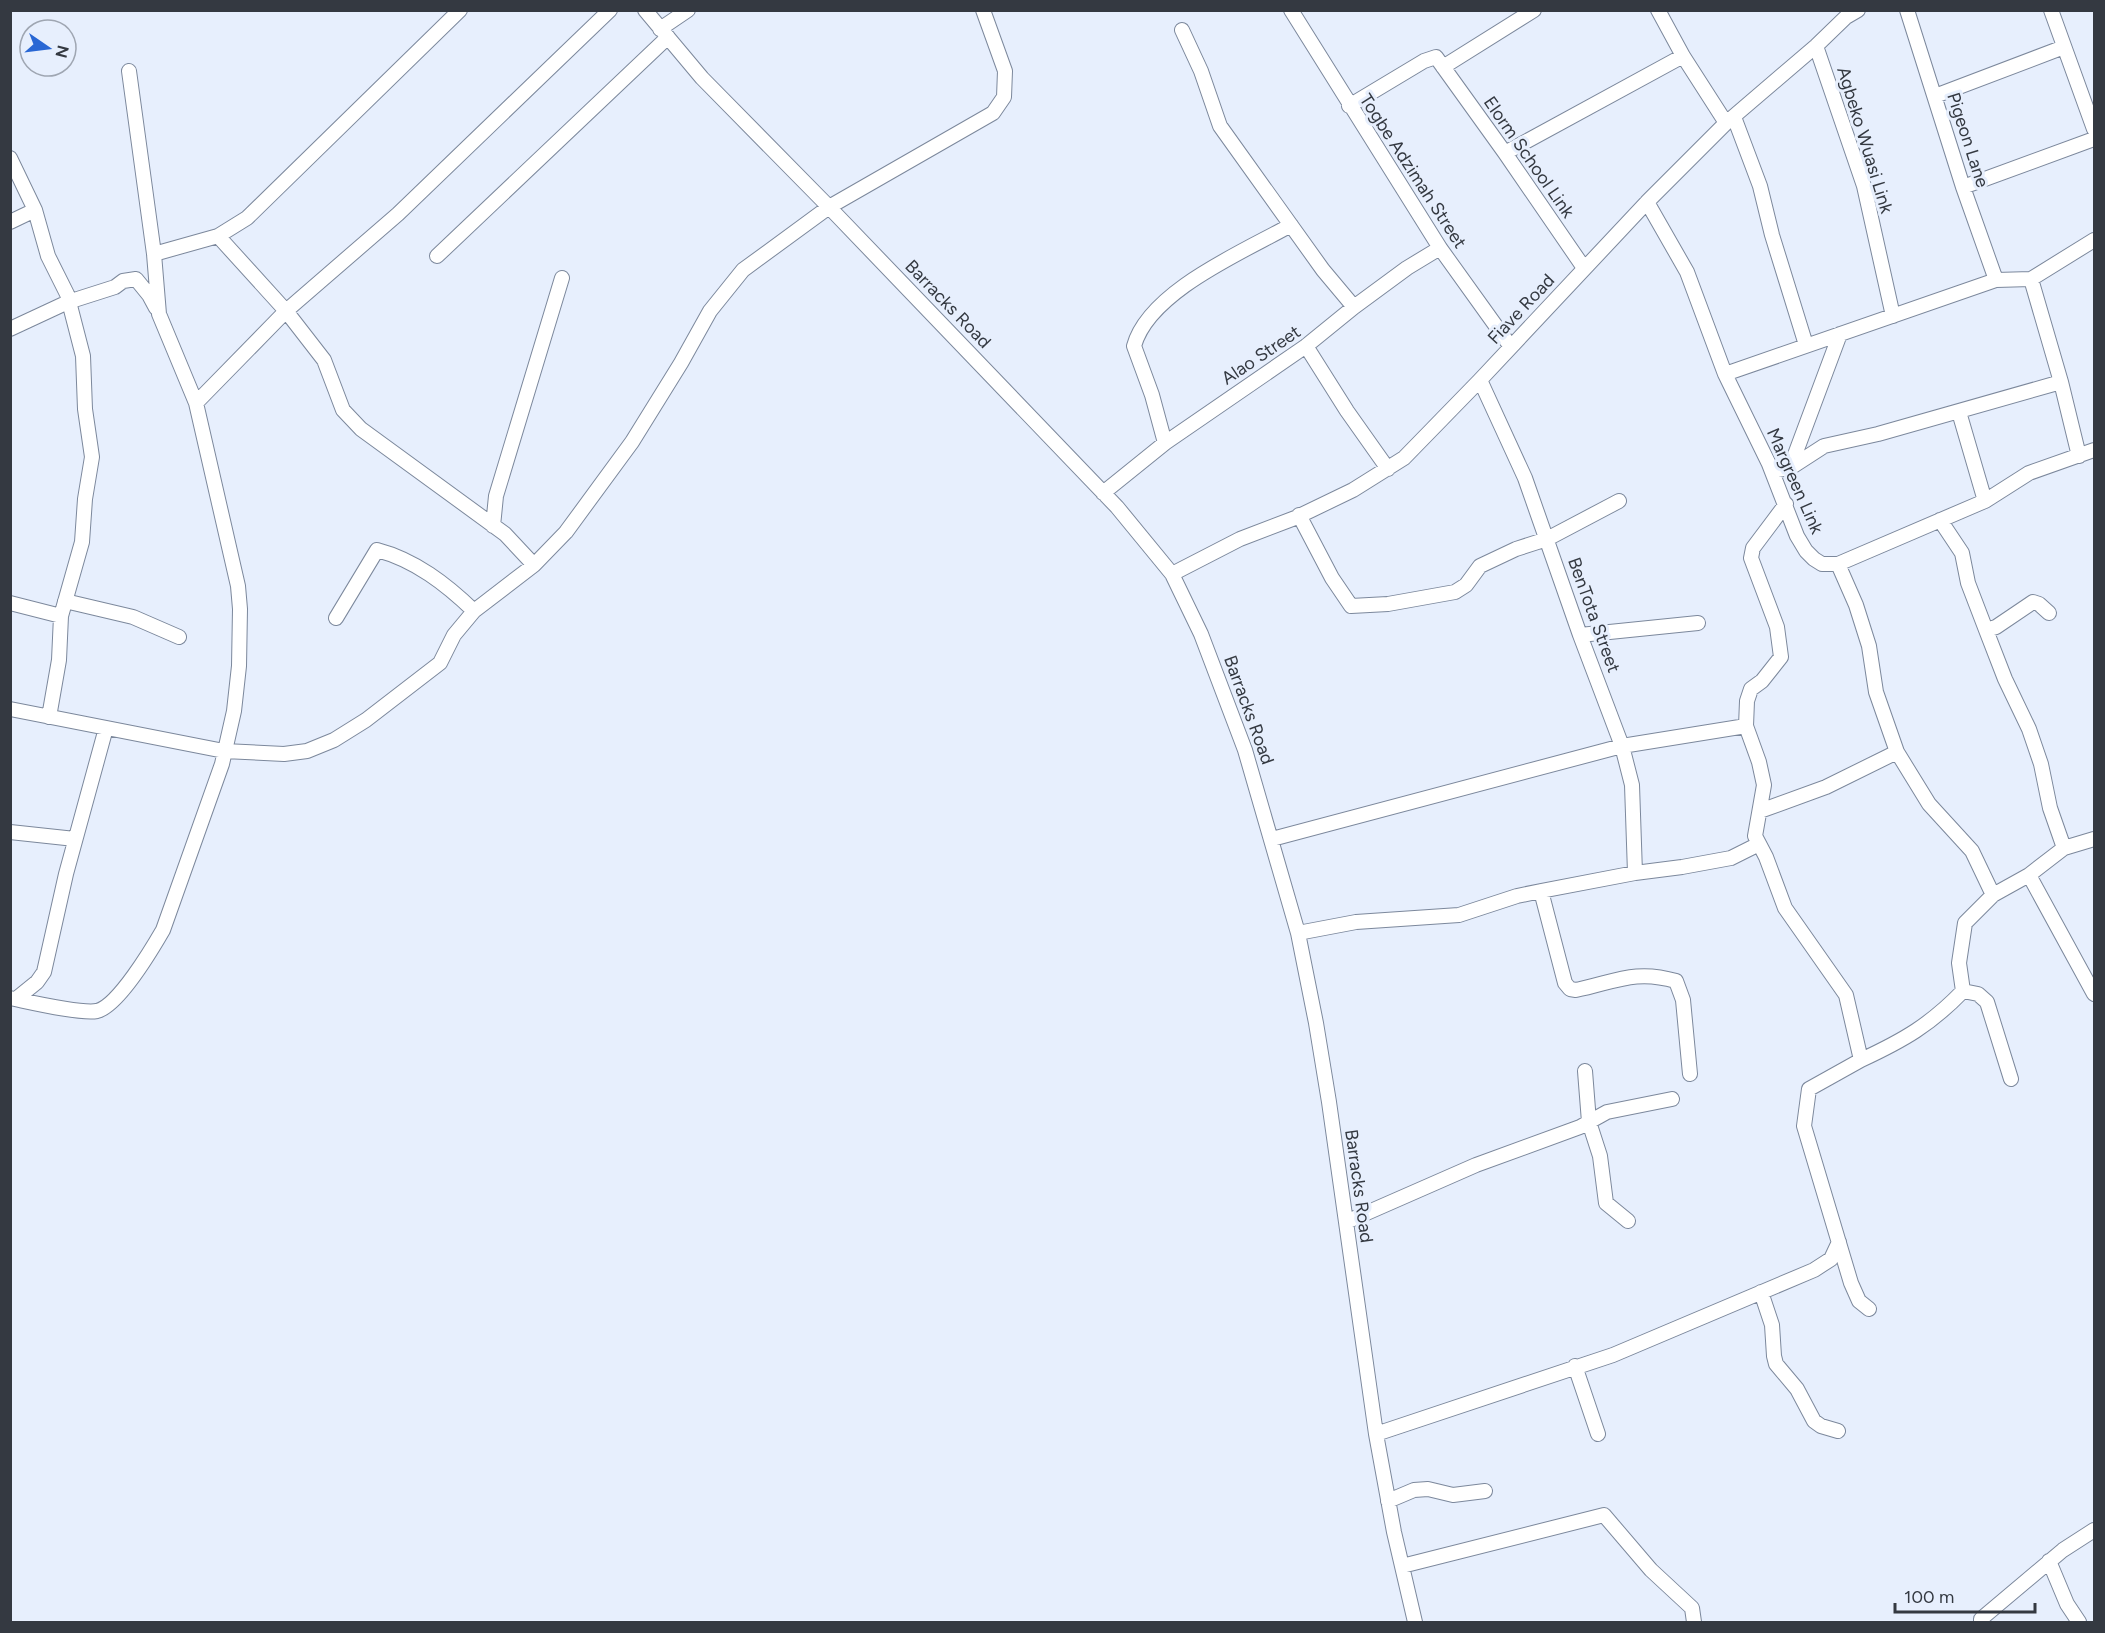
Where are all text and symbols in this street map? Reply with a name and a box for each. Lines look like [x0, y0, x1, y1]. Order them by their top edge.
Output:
north arrow [18, 18, 78, 78]
text: N [51, 43, 73, 60]
street label: Agbeko Wuasi Link [1832, 64, 1898, 216]
street label: Togbe Adzimah Street [1355, 90, 1471, 252]
street label: Pigeon Lane [1942, 90, 1994, 190]
street label: Elorm School Link [1479, 92, 1579, 222]
street label: Barracks Road [900, 255, 996, 353]
street label: Fiave Road [1483, 269, 1559, 349]
street label: Alao Street [1217, 320, 1305, 389]
street label: Margreen Link [1762, 425, 1828, 538]
street label: BenTota Street [1563, 554, 1625, 676]
street label: Barracks Road [1219, 653, 1279, 767]
street label: Barracks Road [1340, 1128, 1378, 1244]
scale bar [1895, 1576, 2034, 1614]
text: 100 m [1904, 1586, 1954, 1608]

